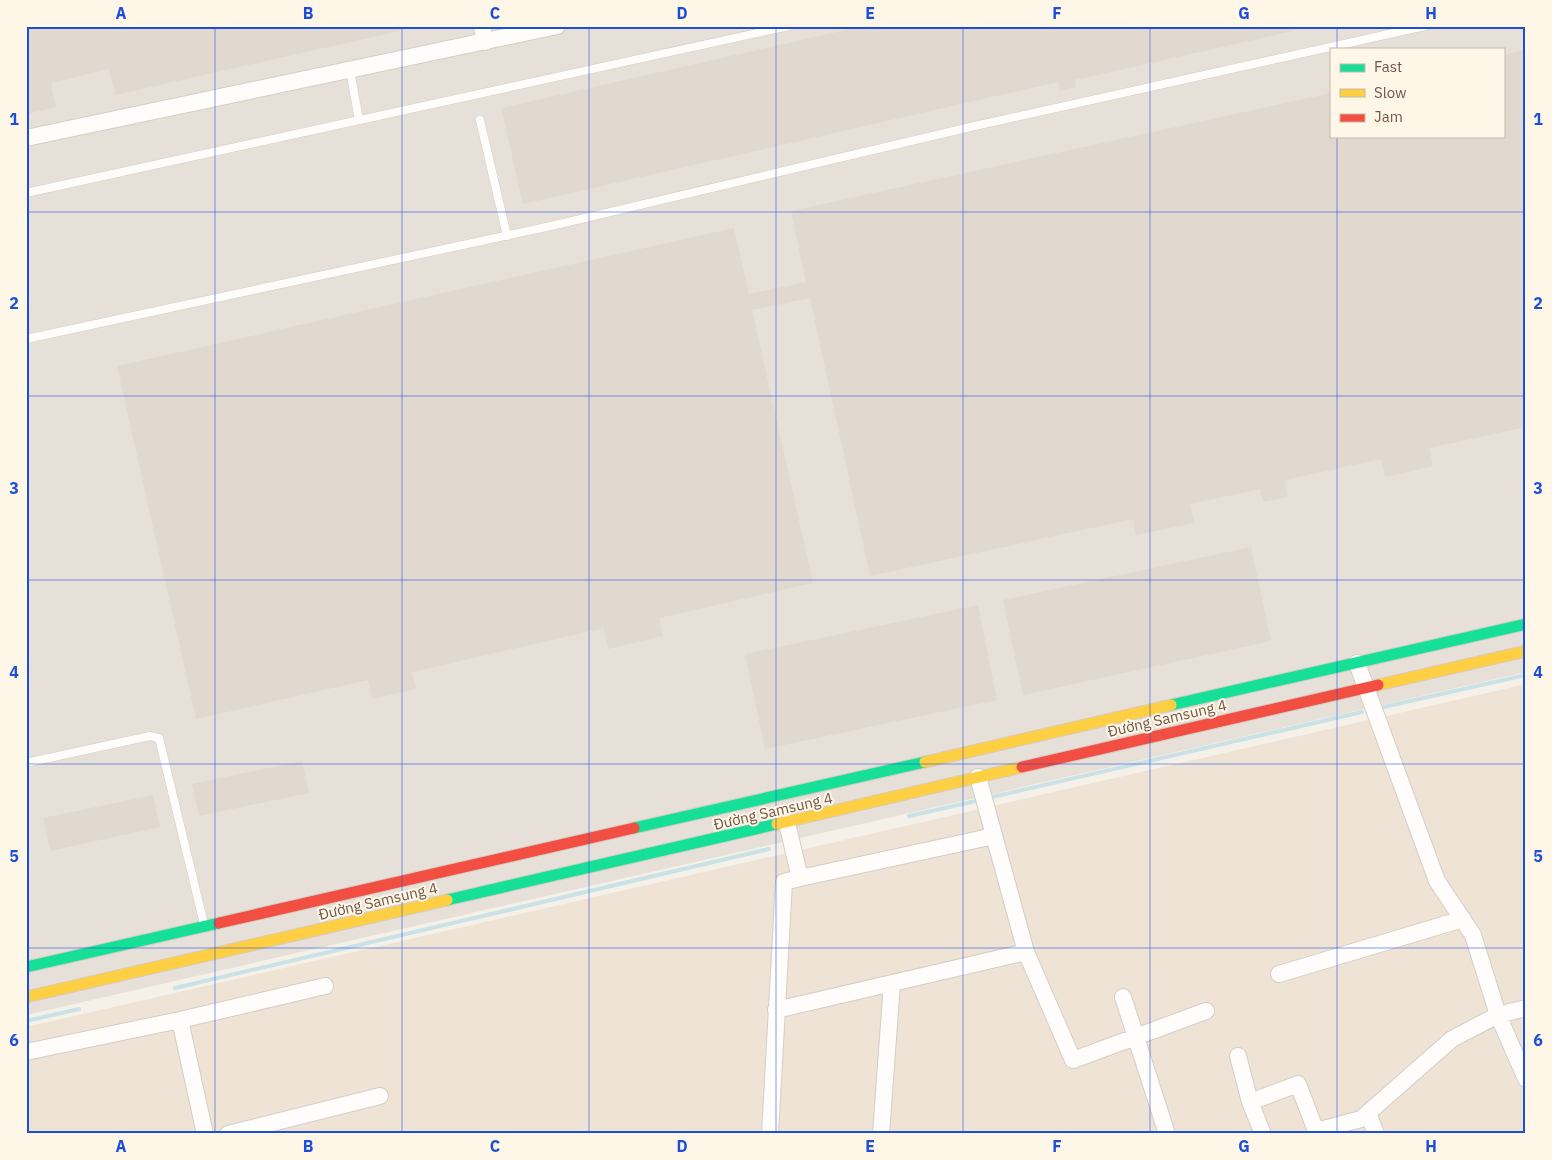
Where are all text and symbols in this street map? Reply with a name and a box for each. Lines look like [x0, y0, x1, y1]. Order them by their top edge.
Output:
text: A [116, 3, 127, 23]
text: B [303, 3, 314, 23]
text: C [490, 3, 500, 23]
text: D [676, 3, 688, 23]
text: E [865, 3, 875, 23]
text: F [1052, 3, 1062, 23]
text: G [1238, 3, 1250, 23]
text: H [1425, 3, 1437, 23]
legend [1330, 48, 1504, 138]
text: Fast [1374, 57, 1402, 76]
text: Slow [1374, 83, 1407, 102]
text: Jam [1374, 107, 1403, 126]
text: 1 [9, 109, 19, 129]
text: 1 [1533, 109, 1543, 129]
text: 2 [9, 293, 19, 313]
text: 2 [1533, 293, 1543, 313]
text: 3 [9, 478, 19, 498]
text: 3 [1533, 478, 1543, 498]
text: 4 [9, 662, 19, 682]
text: 4 [1533, 662, 1543, 682]
street label: Đường Samsung 4 [1106, 695, 1228, 741]
street label: Đường Samsung 4 [712, 788, 834, 834]
text: 5 [9, 846, 19, 866]
text: 5 [1533, 846, 1543, 866]
street label: Đường Samsung 4 [317, 878, 439, 924]
text: 6 [9, 1030, 19, 1050]
text: 6 [1533, 1030, 1543, 1050]
text: A [116, 1136, 127, 1156]
text: B [303, 1136, 314, 1156]
text: C [490, 1136, 500, 1156]
text: D [676, 1136, 688, 1156]
text: E [865, 1136, 875, 1156]
text: F [1052, 1136, 1062, 1156]
text: G [1238, 1136, 1250, 1156]
text: H [1425, 1136, 1437, 1156]

